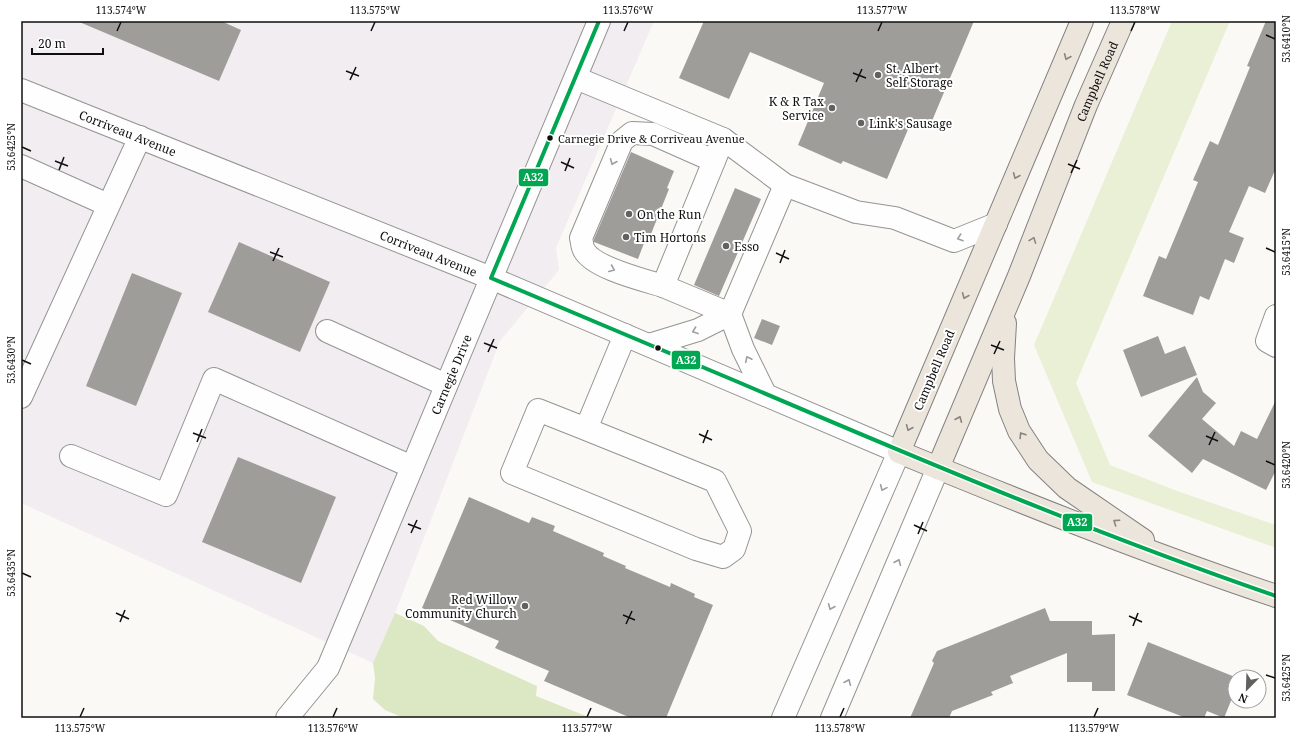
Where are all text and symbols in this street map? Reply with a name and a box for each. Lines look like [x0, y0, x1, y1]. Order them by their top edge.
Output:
text: 113.574°W [96, 3, 147, 17]
text: 113.575°W [350, 3, 401, 17]
text: 113.576°W [603, 3, 654, 17]
text: 113.577°W [857, 3, 908, 17]
text: 113.578°W [1110, 3, 1161, 17]
text: 53.6410°N [1279, 15, 1293, 63]
scale bar [32, 30, 103, 56]
text: 20 m [38, 35, 66, 52]
street label: Campbell Road [1072, 38, 1122, 124]
one-way arrow [1064, 52, 1072, 60]
place label: St. Albert Self Storage [886, 60, 953, 91]
marker: St. Albert Self Storage [873, 70, 883, 80]
place label: K & R Tax Service [769, 93, 824, 124]
marker: K & R Tax Service [827, 103, 837, 113]
street label: Corriveau Avenue [77, 106, 179, 160]
place label: Link's Sausage [869, 115, 952, 132]
marker: Link's Sausage [856, 118, 866, 128]
text: 53.6425°N [4, 123, 18, 171]
place label: Carnegie Drive & Corriveau Avenue [558, 131, 745, 146]
marker: Carnegie Drive & Corriveau Avenue [545, 133, 555, 143]
one-way arrow [610, 157, 618, 165]
line badge: A32 [518, 168, 549, 187]
text: A32 [523, 169, 543, 184]
one-way arrow [1013, 172, 1021, 180]
place label: On the Run [637, 206, 702, 223]
marker: On the Run [624, 209, 634, 219]
street label: Corriveau Avenue [377, 226, 480, 280]
text: 53.6415°N [1279, 228, 1293, 276]
place label: Tim Hortons [634, 229, 706, 246]
marker: Tim Hortons [621, 232, 631, 242]
one-way arrow [956, 234, 963, 242]
one-way arrow [1029, 236, 1037, 243]
place label: Esso [734, 238, 759, 255]
marker: Esso [721, 241, 731, 251]
one-way arrow [608, 264, 616, 272]
one-way arrow [962, 292, 970, 299]
one-way arrow [691, 326, 698, 334]
street label: Campbell Road [909, 326, 959, 413]
street label: Carnegie Drive [427, 332, 475, 417]
text: 53.6430°N [4, 336, 18, 384]
unlabelled marker [653, 343, 663, 353]
line badge: A32 [671, 350, 701, 370]
text: A32 [676, 352, 696, 367]
one-way arrow [745, 356, 753, 363]
one-way arrow [954, 416, 962, 423]
one-way arrow [905, 425, 913, 432]
one-way arrow [1019, 432, 1027, 439]
text: 53.6420°N [1279, 441, 1293, 489]
one-way arrow [880, 483, 888, 491]
line badge: A32 [1062, 513, 1093, 532]
text: A32 [1067, 514, 1087, 529]
one-way arrow [1114, 520, 1121, 527]
text: 53.6435°N [4, 549, 18, 597]
one-way arrow [893, 559, 901, 567]
place label: Red Willow Community Church [405, 591, 518, 622]
marker: Red Willow Community Church [520, 601, 530, 611]
one-way arrow [828, 603, 836, 610]
text: 53.6425°N [1279, 654, 1293, 702]
north arrow [1227, 669, 1267, 709]
one-way arrow [843, 679, 851, 686]
text: N [1236, 690, 1250, 707]
text: 113.575°W [55, 721, 106, 735]
text: 113.576°W [308, 721, 359, 735]
text: 113.577°W [562, 721, 613, 735]
text: 113.578°W [815, 721, 866, 735]
text: 113.579°W [1069, 721, 1120, 735]

